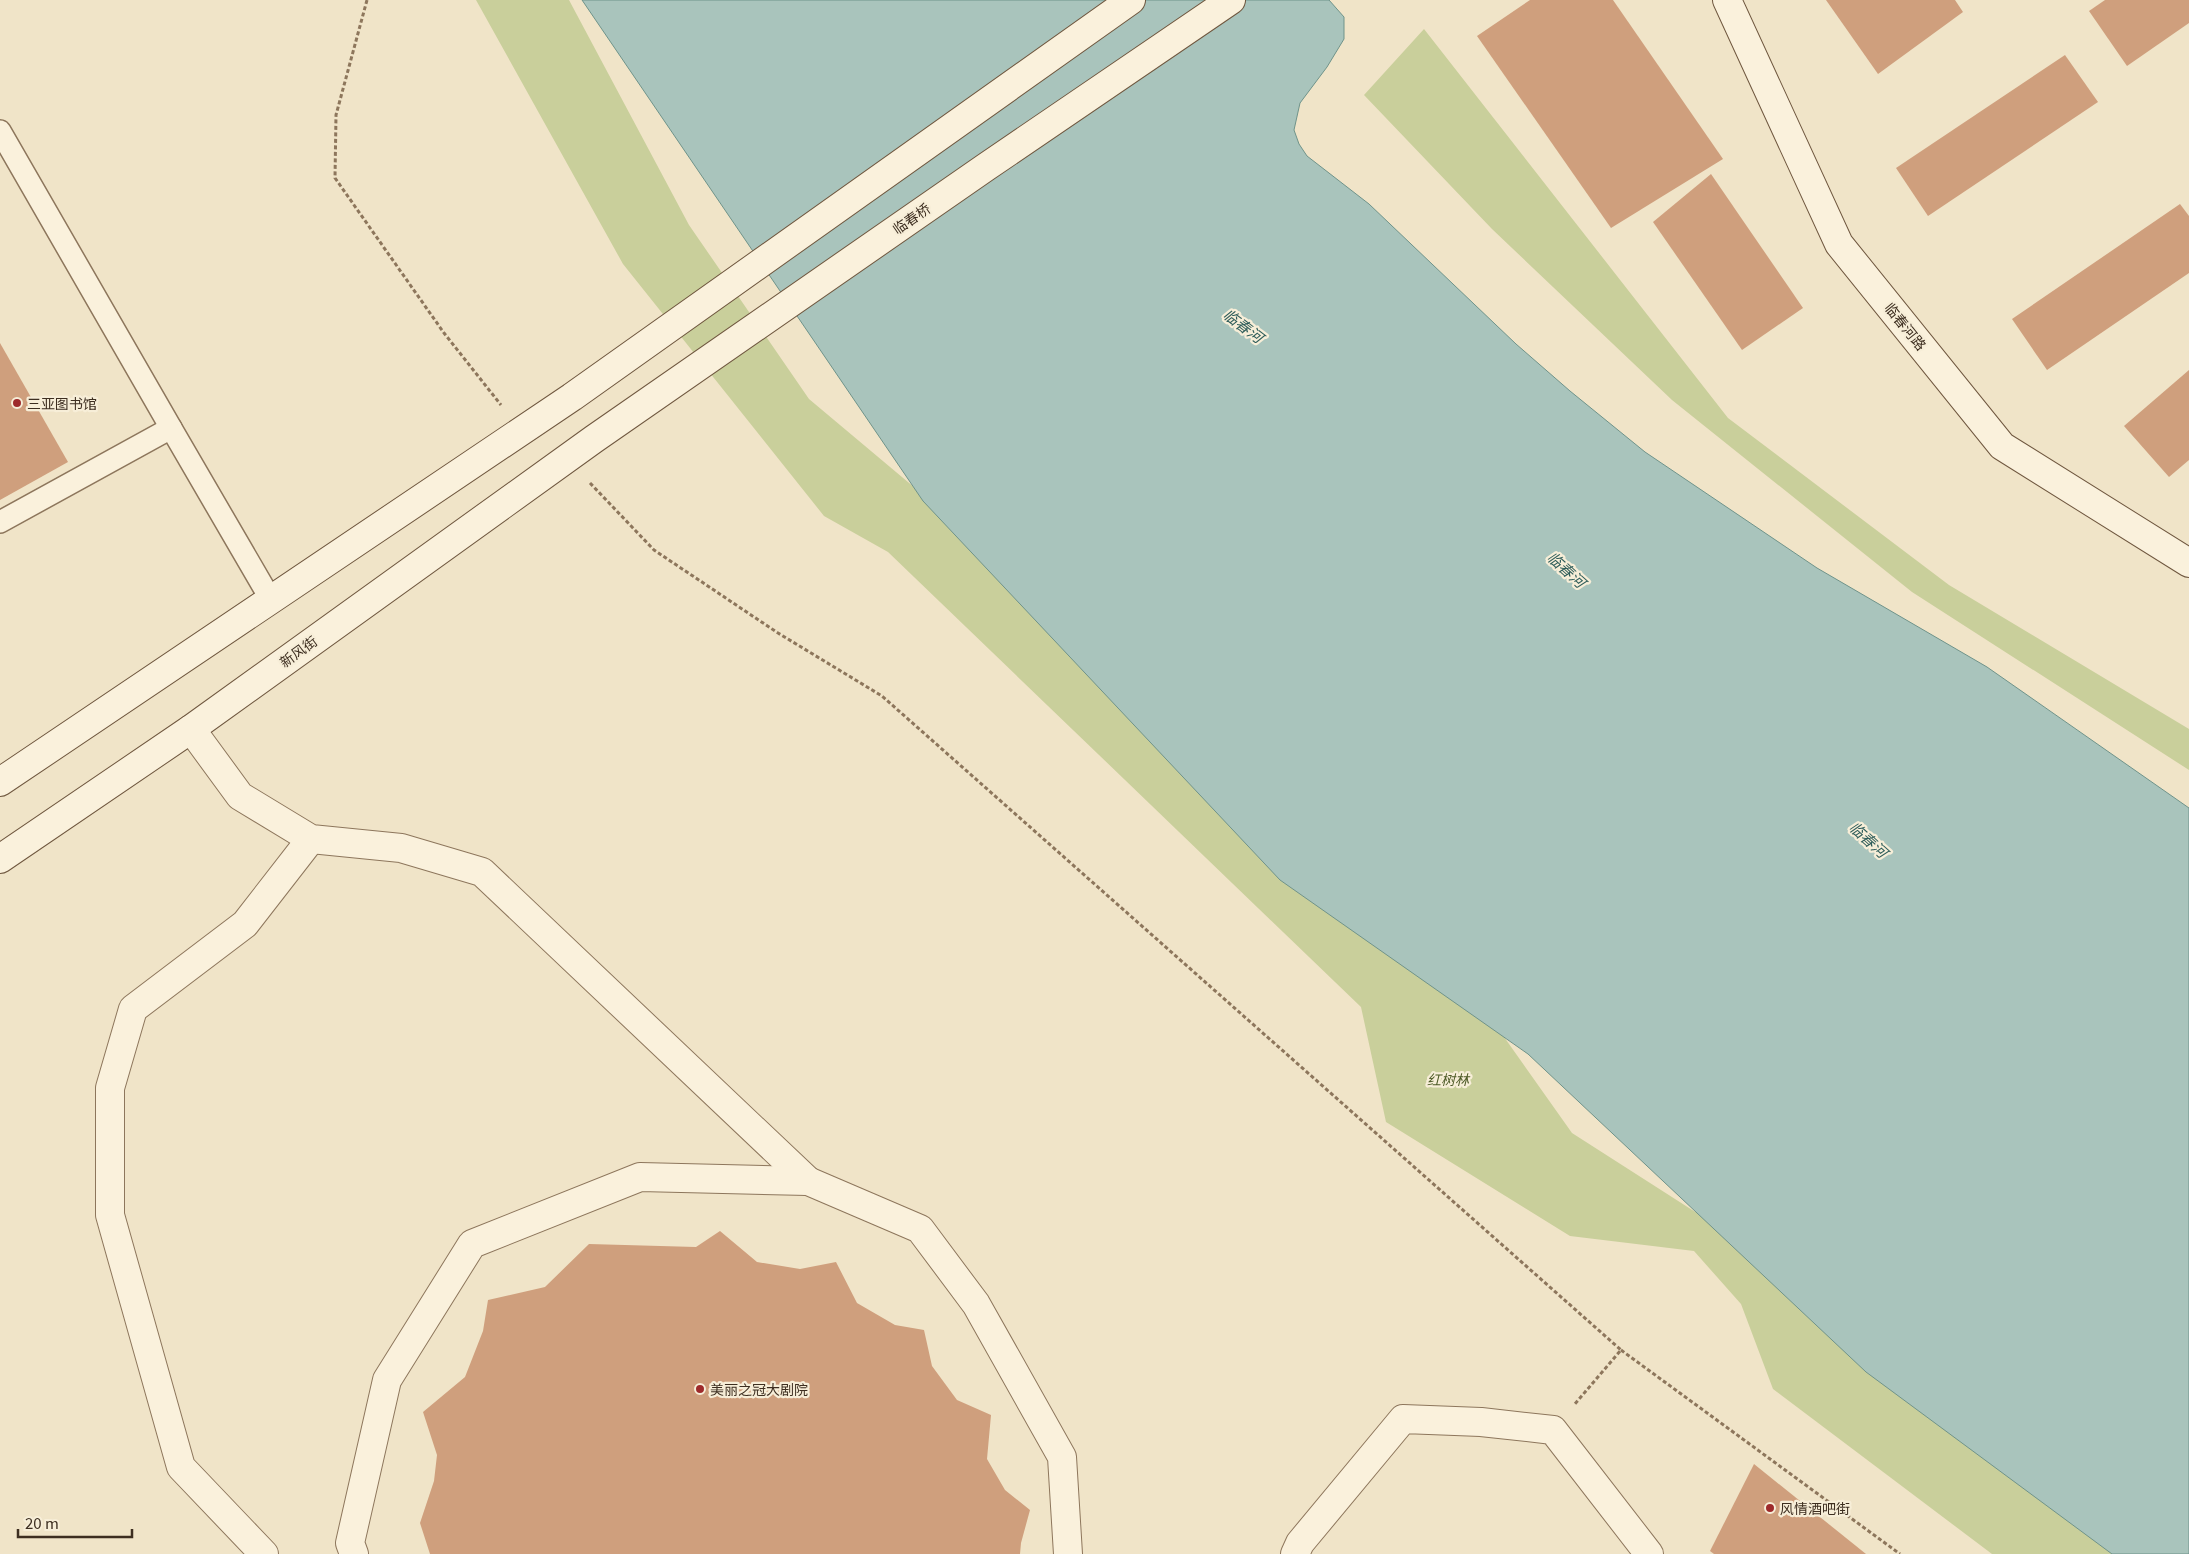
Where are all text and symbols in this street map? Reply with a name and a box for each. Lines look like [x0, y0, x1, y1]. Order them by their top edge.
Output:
street label: 临春桥 [888, 198, 934, 238]
street label: 临春河路 [1881, 298, 1931, 354]
water label: 临春河 [1220, 303, 1271, 349]
place label: 三亚图书馆 [27, 393, 97, 413]
marker: 三亚图书馆 [11, 397, 23, 409]
water label: 临春河 [1543, 546, 1593, 594]
street label: 新风街 [275, 631, 321, 671]
water label: 临春河 [1845, 816, 1895, 864]
park label: 红树林 [1427, 1069, 1471, 1089]
place label: 美丽之冠大剧院 [710, 1379, 808, 1399]
marker: 美丽之冠大剧院 [694, 1383, 706, 1395]
place label: 风情酒吧街 [1780, 1498, 1850, 1518]
marker: 风情酒吧街 [1764, 1502, 1776, 1514]
scale bar [18, 1506, 131, 1538]
text: 20 m [25, 1512, 59, 1533]

